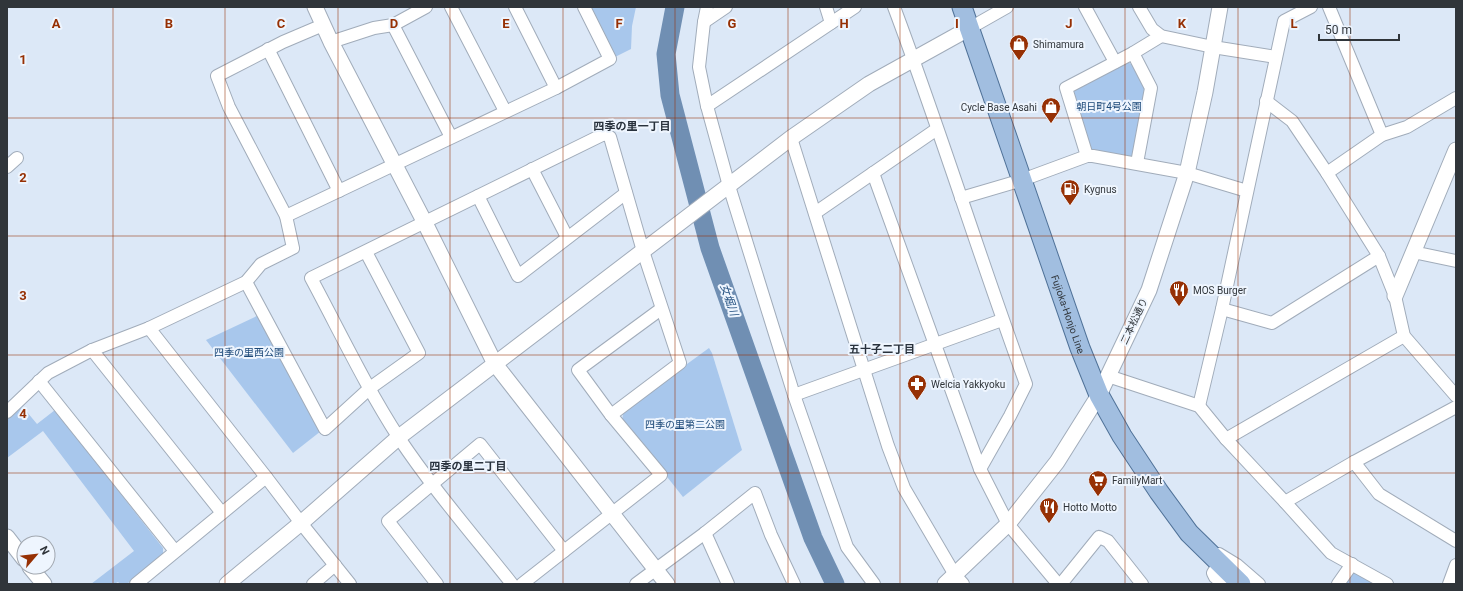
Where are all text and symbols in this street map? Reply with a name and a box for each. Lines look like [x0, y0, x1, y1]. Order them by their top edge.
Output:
text: A [52, 16, 61, 31]
text: B [165, 16, 173, 31]
text: C [277, 16, 286, 31]
text: D [390, 16, 398, 31]
text: E [502, 16, 510, 31]
text: F [615, 16, 623, 31]
text: G [728, 16, 737, 31]
text: H [839, 16, 849, 31]
text: I [955, 16, 959, 31]
text: J [1065, 16, 1073, 31]
text: K [1178, 16, 1187, 31]
text: L [1290, 16, 1298, 31]
scale bar [1319, 16, 1399, 42]
text: 50 m [1325, 23, 1352, 37]
shop icon: Shimamura [1008, 33, 1030, 61]
place label: Shimamura [1033, 39, 1084, 50]
text: 1 [19, 52, 27, 67]
shop icon: Cycle Base Asahi [1040, 96, 1062, 124]
park label: 朝日町4号公園 [1076, 101, 1142, 112]
place label: Cycle Base Asahi [961, 102, 1037, 113]
district label: 四季の里一丁目 [594, 120, 671, 133]
text: 2 [19, 170, 27, 185]
fuel station icon: Kygnus [1059, 178, 1081, 206]
place label: Kygnus [1084, 184, 1117, 195]
street label: Fujioka-Honjo Line [1050, 273, 1087, 355]
restaurant icon: MOS Burger [1168, 279, 1190, 307]
water label: 女堀川 [717, 282, 741, 319]
place label: MOS Burger [1193, 285, 1247, 296]
text: 3 [19, 288, 27, 303]
street label: 二本松通り [1118, 296, 1150, 346]
district label: 五十子二丁目 [849, 343, 915, 356]
park label: 四季の里西公園 [214, 347, 284, 358]
pharmacy icon: Welcia Yakkyoku [906, 373, 928, 401]
place label: Welcia Yakkyoku [931, 379, 1005, 390]
text: 4 [19, 406, 27, 421]
park label: 四季の里第二公園 [645, 419, 725, 430]
district label: 四季の里二丁目 [430, 460, 507, 473]
supermarket icon: FamilyMart [1087, 469, 1109, 497]
place label: FamilyMart [1112, 475, 1162, 486]
restaurant icon: Hotto Motto [1038, 496, 1060, 524]
place label: Hotto Motto [1063, 502, 1117, 513]
north arrow [16, 535, 56, 575]
text: N [37, 544, 52, 557]

